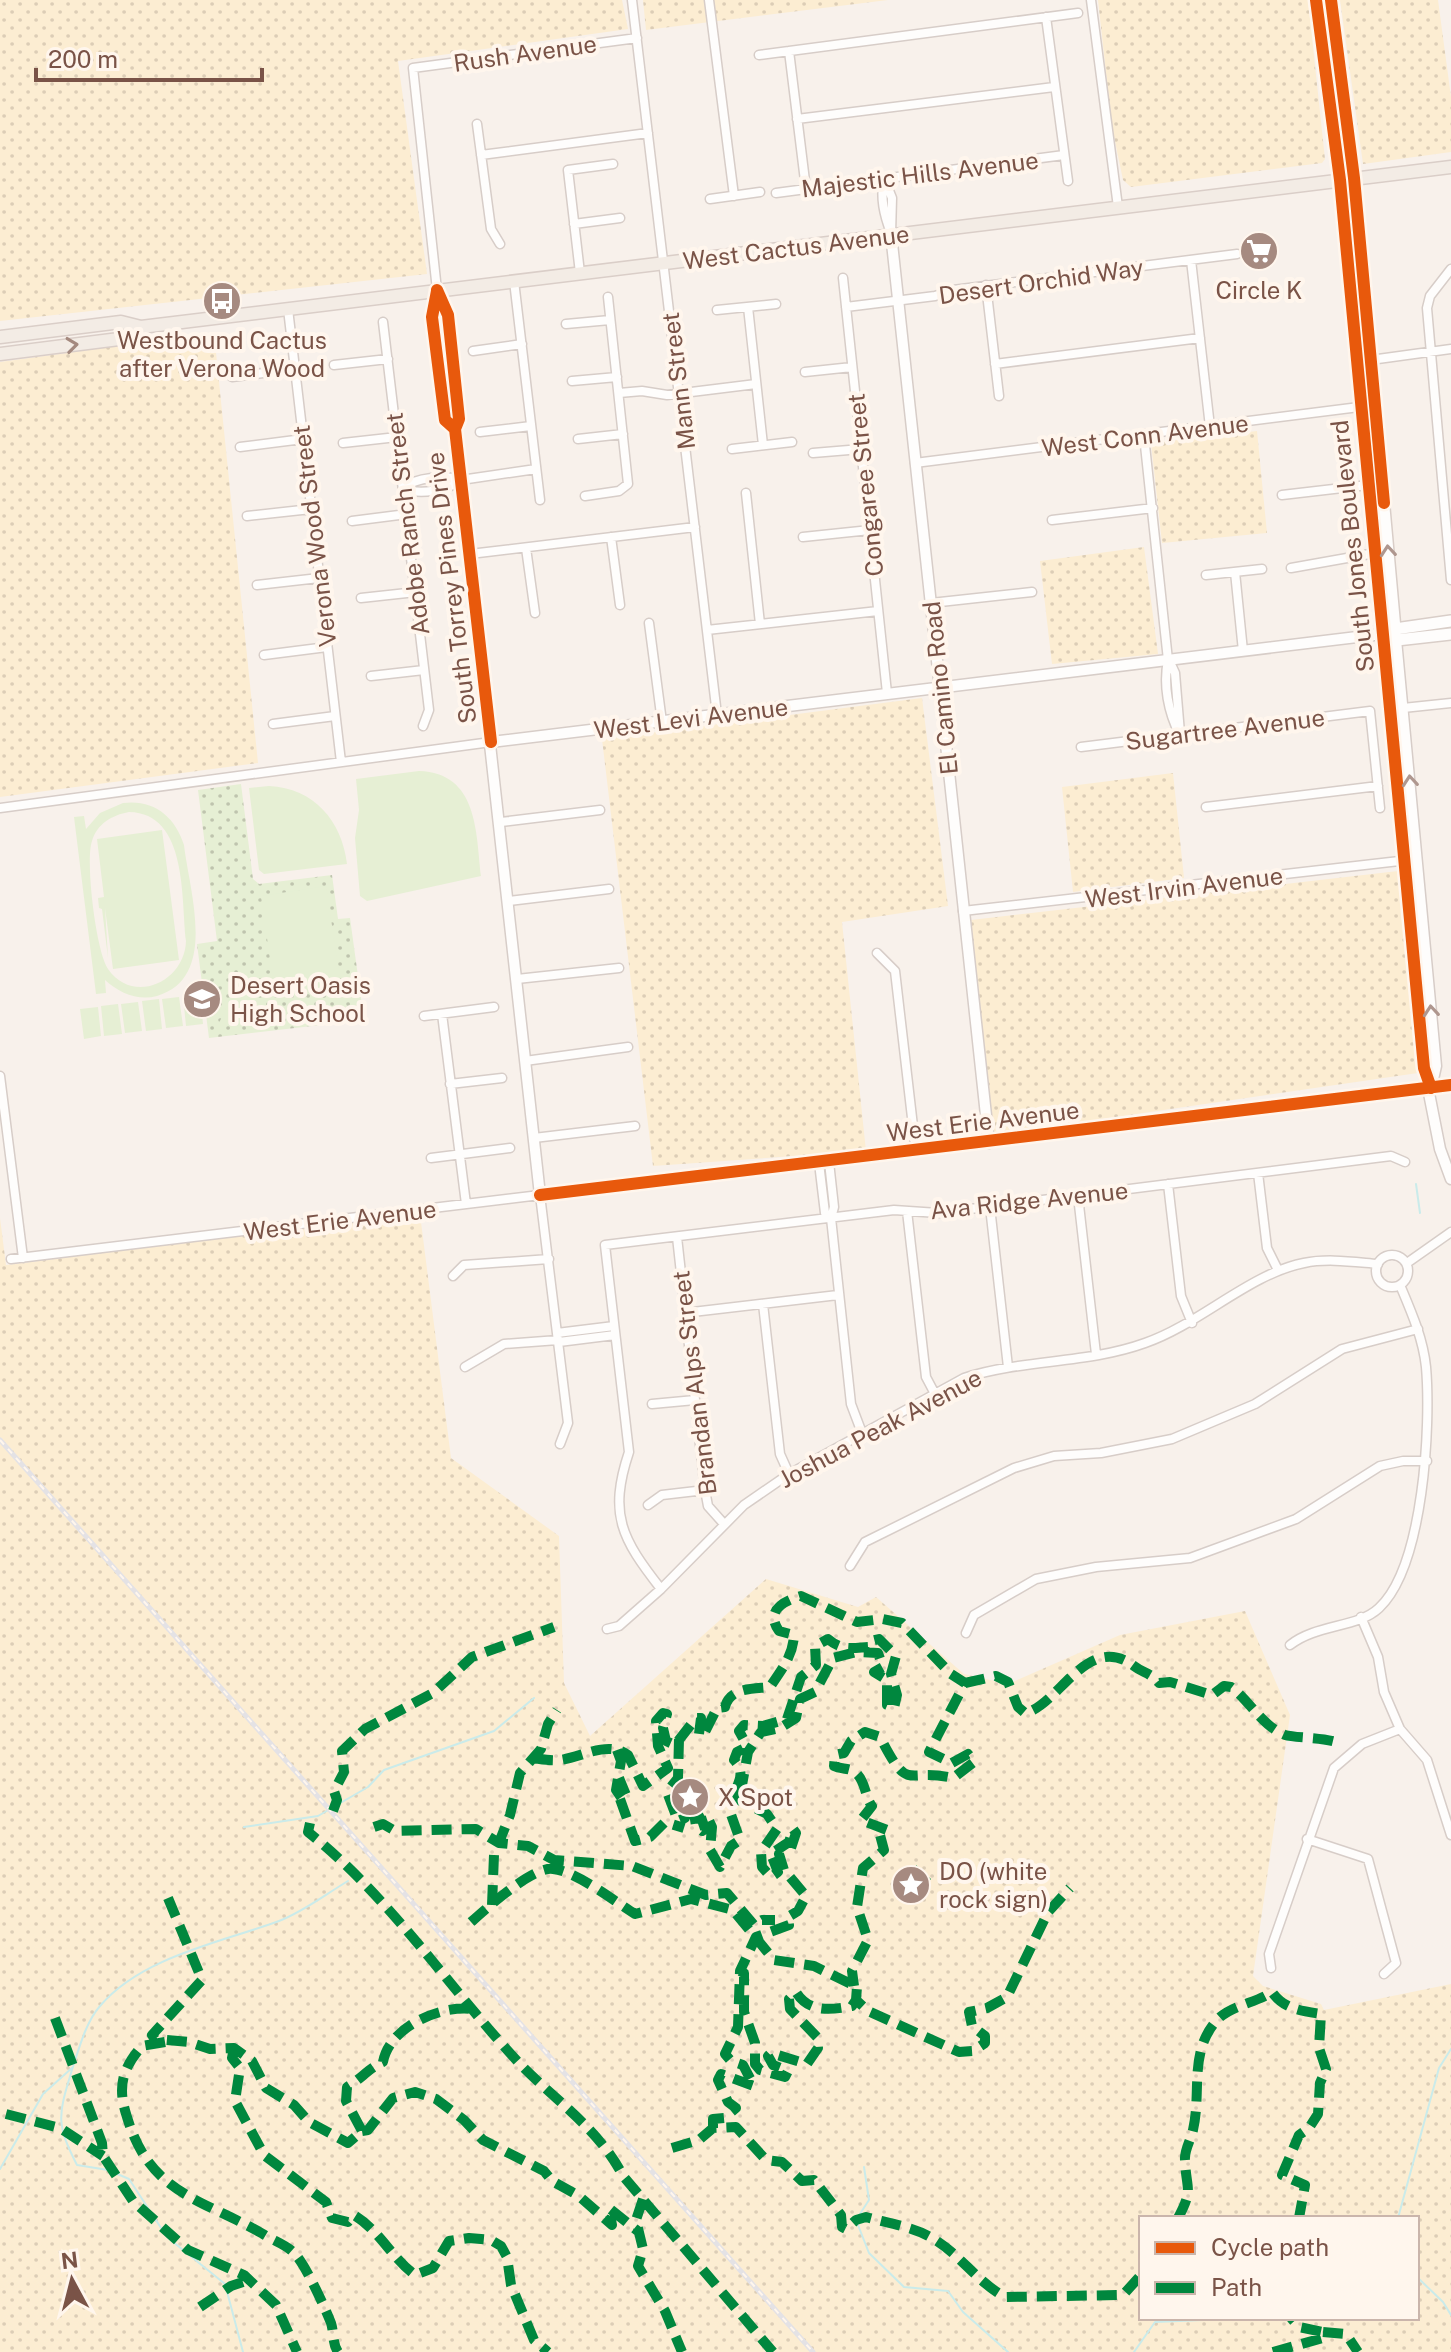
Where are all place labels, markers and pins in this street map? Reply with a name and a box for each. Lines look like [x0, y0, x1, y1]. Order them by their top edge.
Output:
supermarket icon: Circle K [1238, 230, 1280, 272]
place label: Circle K [1215, 276, 1303, 304]
bus stop icon: Westbound Cactus after Verona Wood [201, 280, 243, 322]
place label: Westbound Cactus after Verona Wood [117, 326, 327, 382]
place label: Desert Oasis High School [230, 971, 371, 1027]
school or university icon: Desert Oasis High School [181, 978, 223, 1020]
place icon: X Spot [669, 1776, 711, 1818]
place label: X Spot [718, 1783, 793, 1811]
place label: DO (white rock sign) [939, 1857, 1048, 1913]
place icon: DO (white rock sign) [890, 1864, 932, 1906]

